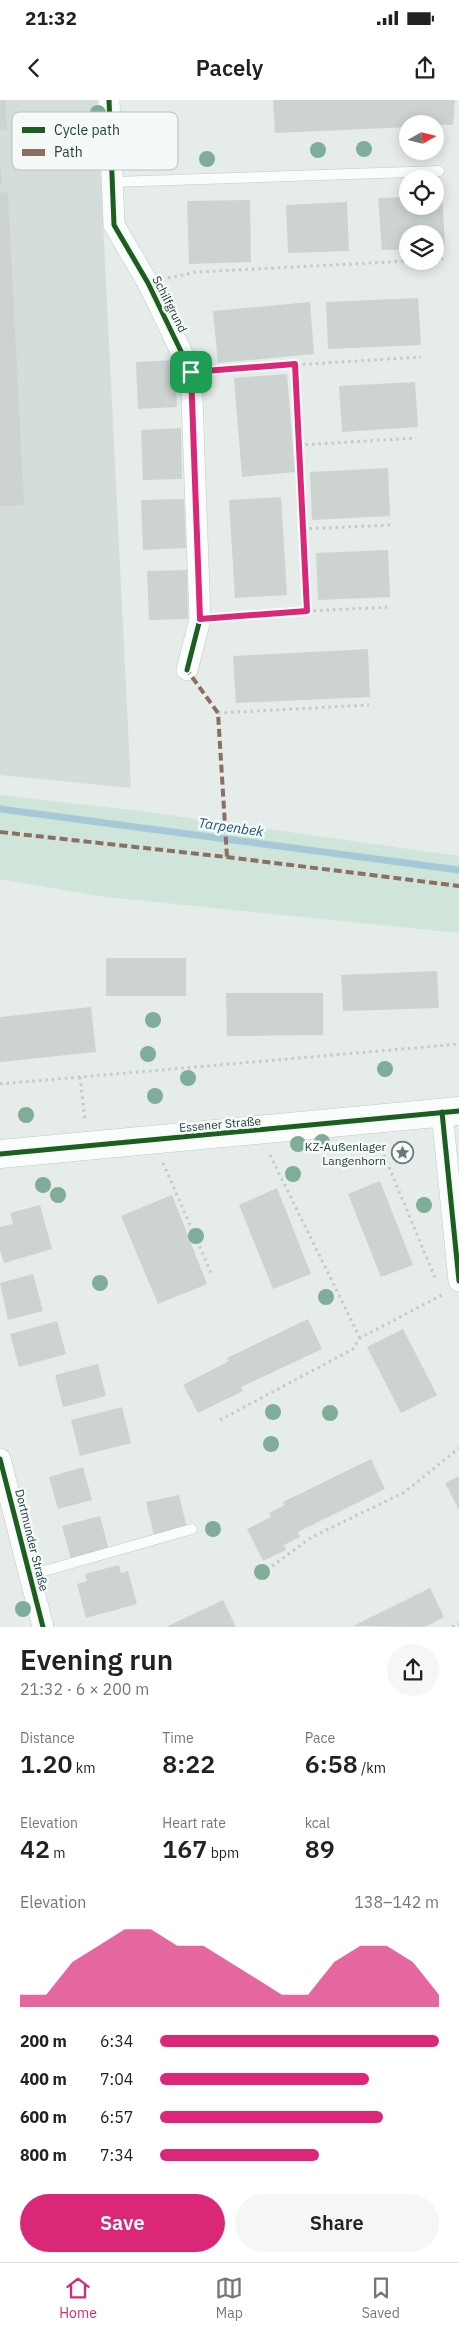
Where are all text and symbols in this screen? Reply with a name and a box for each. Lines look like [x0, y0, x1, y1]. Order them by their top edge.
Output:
text: 21:32 [25, 6, 77, 30]
text: Pacely [196, 53, 263, 82]
icon: back [20, 54, 48, 82]
icon: share [411, 54, 439, 82]
legend [12, 112, 178, 170]
north arrow [399, 115, 444, 160]
map controls [399, 115, 444, 270]
text: Cycle path [54, 121, 120, 139]
text: Path [54, 143, 83, 161]
button: locate [399, 170, 444, 215]
button: layers [399, 225, 444, 270]
street label: Schilfgrund [149, 273, 191, 335]
pin [170, 351, 212, 393]
icon: arrive [177, 358, 205, 386]
water label: Tarpenbek [197, 814, 265, 841]
street label: Essener Straße [178, 1113, 262, 1135]
place label: KZ-Außenlager Langenhorn [305, 1139, 387, 1168]
place icon: KZ-Außenlager Langenhorn [390, 1141, 414, 1165]
street label: Dortmunder Straße [12, 1487, 52, 1593]
text: Evening run [20, 1641, 173, 1678]
button: share [387, 1644, 439, 1696]
text: 21:32 · 6 × 200 m [20, 1679, 149, 1699]
text: Distance [20, 1729, 75, 1747]
text: Time [162, 1729, 194, 1747]
text: Pace [305, 1729, 335, 1747]
text: 1.20 [20, 1747, 72, 1780]
text: 8:22 [162, 1747, 215, 1780]
text: 6:58 [305, 1747, 358, 1780]
text: km [72, 1759, 95, 1777]
text: /km [358, 1759, 386, 1777]
text: Elevation [20, 1814, 78, 1832]
text: Heart rate [162, 1814, 226, 1832]
text: kcal [305, 1814, 330, 1832]
text: 42 [20, 1832, 50, 1865]
text: 167 [162, 1832, 207, 1865]
text: 89 [305, 1832, 335, 1865]
text: m [50, 1844, 66, 1862]
text: bpm [207, 1844, 239, 1862]
text: Elevation [20, 1892, 86, 1912]
text: 138–142 m [354, 1892, 439, 1912]
text: 200 m [20, 2031, 67, 2051]
text: 6:34 [100, 2031, 133, 2051]
text: 400 m [20, 2069, 67, 2089]
text: 7:04 [100, 2069, 133, 2089]
text: 600 m [20, 2107, 67, 2127]
text: 6:57 [100, 2107, 133, 2127]
text: 800 m [20, 2145, 67, 2165]
text: 7:34 [100, 2145, 133, 2165]
button: Save [20, 2194, 225, 2252]
button: Share [235, 2194, 439, 2252]
tab: Home [59, 2274, 97, 2322]
tab: Map [215, 2274, 243, 2322]
tab: Saved [362, 2274, 400, 2322]

